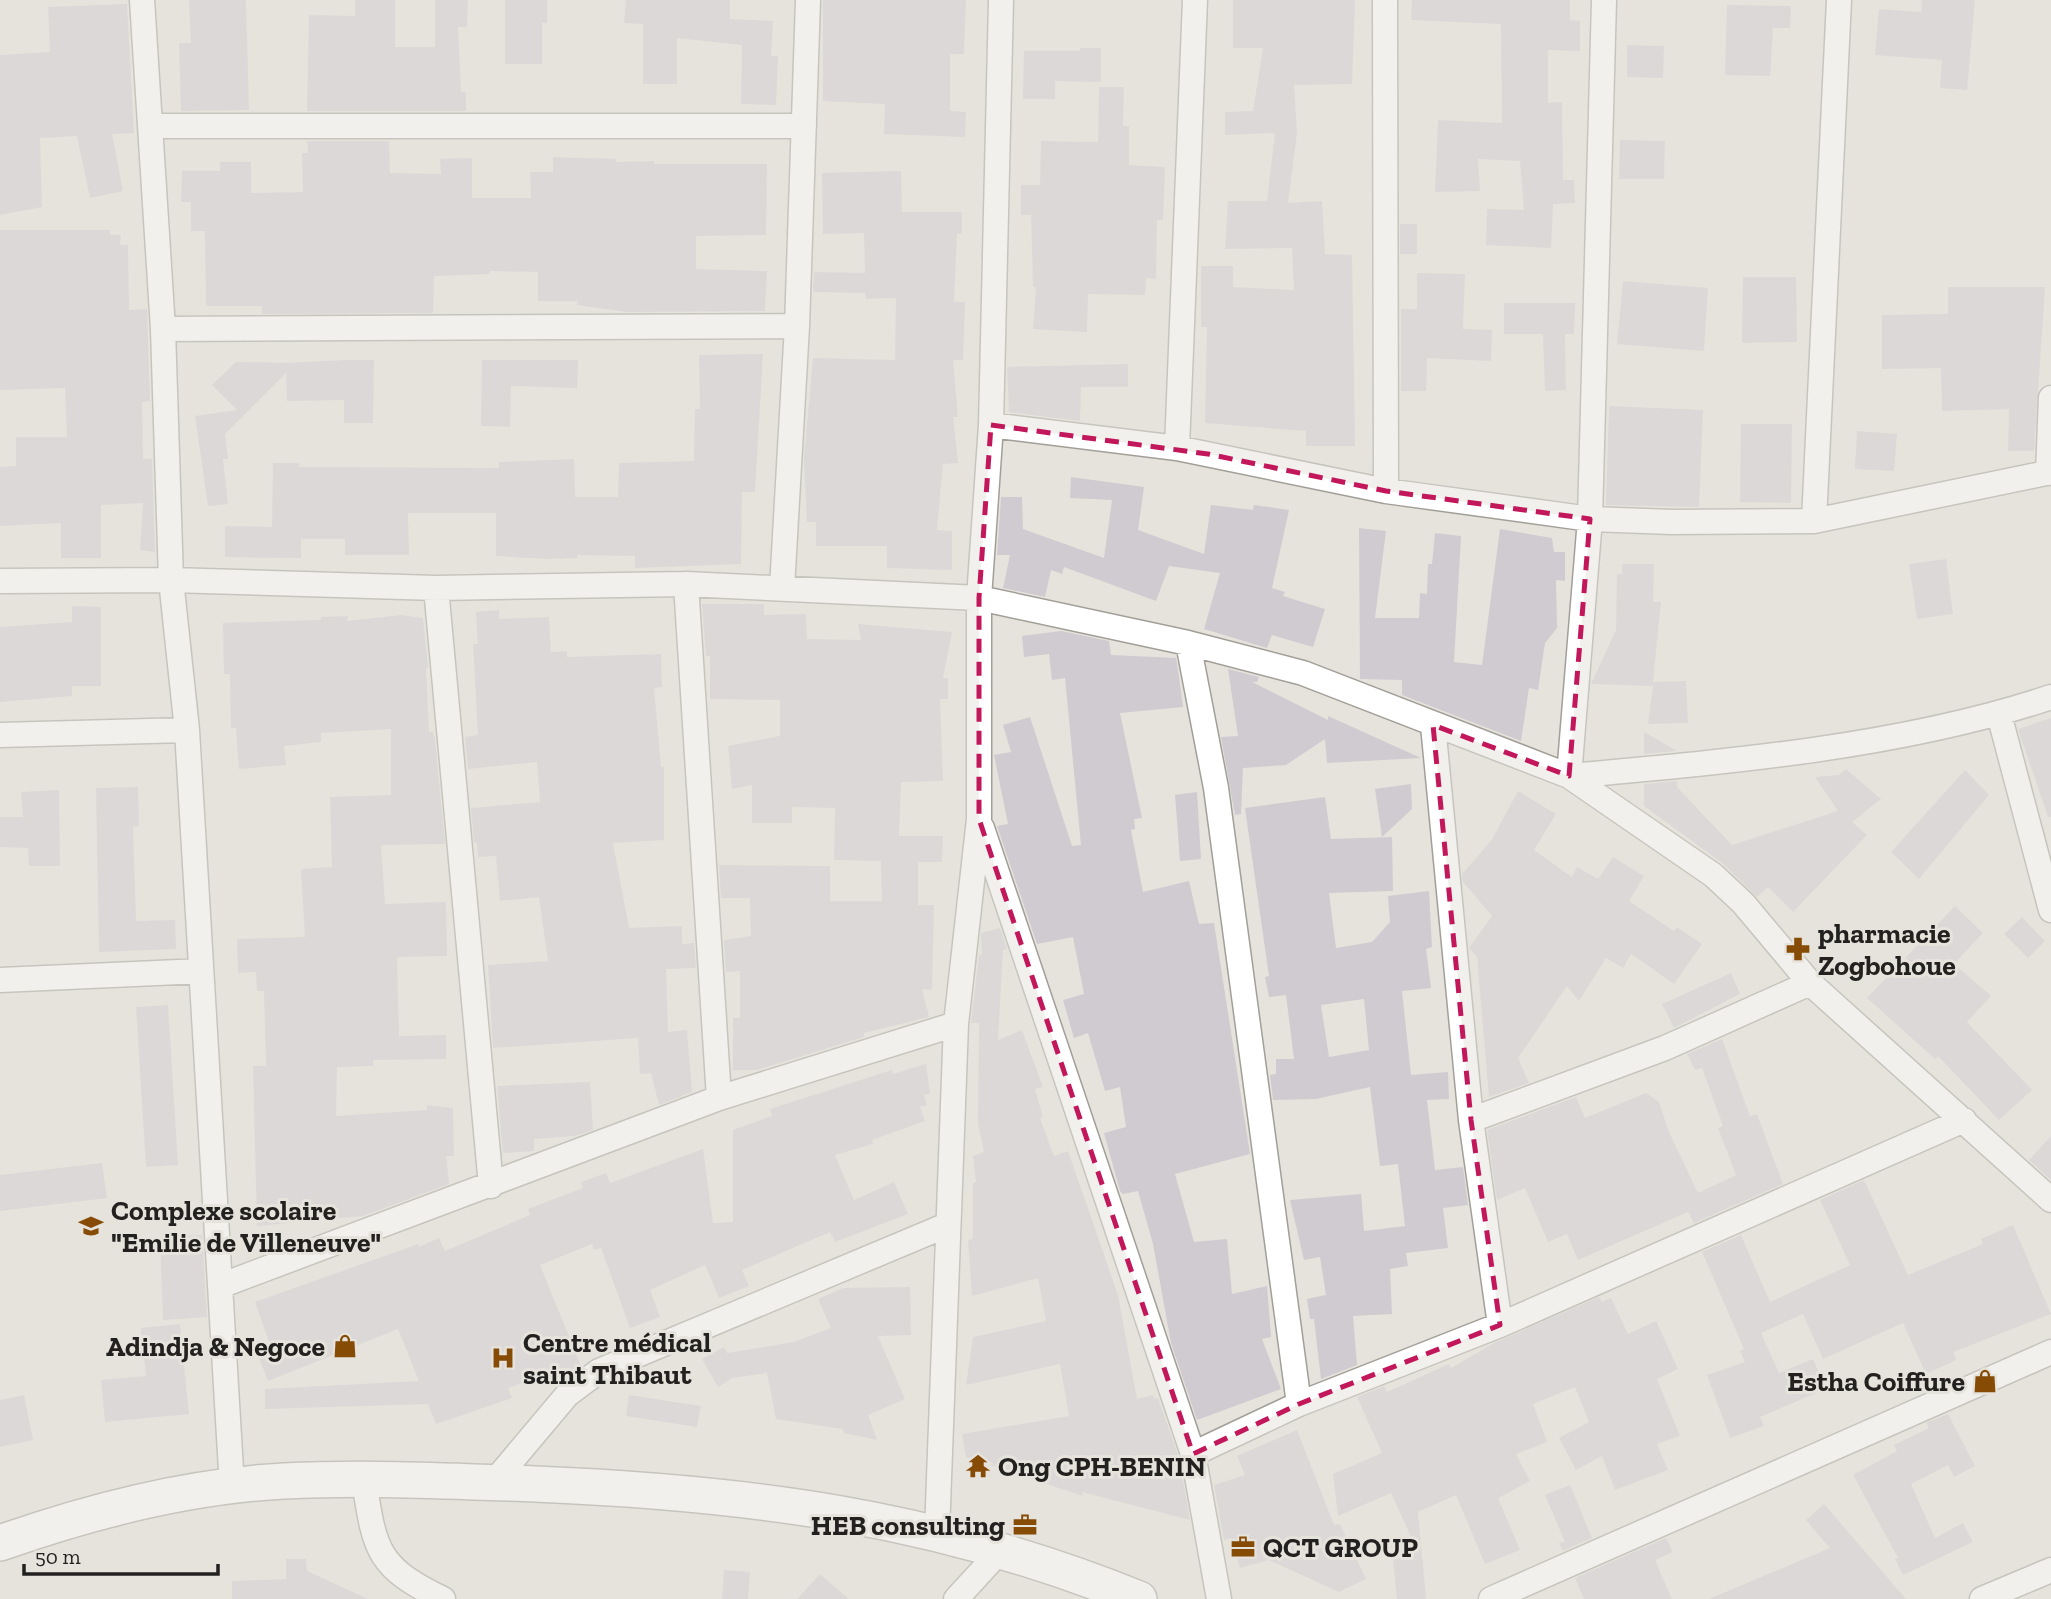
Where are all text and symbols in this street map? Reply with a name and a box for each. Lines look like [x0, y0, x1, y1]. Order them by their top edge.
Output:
place label: pharmacie Zogbohoue [1818, 917, 1956, 982]
pharmacy icon: pharmacie Zogbohoue [1784, 935, 1812, 963]
place label: Complexe scolaire "Emilie de Villeneuve" [111, 1194, 381, 1259]
school or university icon: Complexe scolaire "Emilie de Villeneuve" [77, 1212, 105, 1240]
place label: Centre médical saint Thibaut [523, 1326, 711, 1391]
place label: Adindja & Negoce [106, 1330, 325, 1363]
shop icon: Adindja & Negoce [331, 1332, 359, 1360]
hospital icon: Centre médical saint Thibaut [489, 1344, 517, 1372]
place label: Estha Coiffure [1787, 1365, 1965, 1398]
shop icon: Estha Coiffure [1971, 1367, 1999, 1395]
place label: Ong CPH-BENIN [998, 1450, 1206, 1483]
temple icon: Ong CPH-BENIN [964, 1452, 992, 1480]
place label: HEB consulting [811, 1509, 1005, 1542]
office icon: HEB consulting [1011, 1511, 1039, 1539]
place label: QCT GROUP [1263, 1531, 1418, 1564]
scale bar [24, 1532, 219, 1576]
office icon: QCT GROUP [1229, 1533, 1257, 1561]
text: 50 m [35, 1544, 81, 1569]

